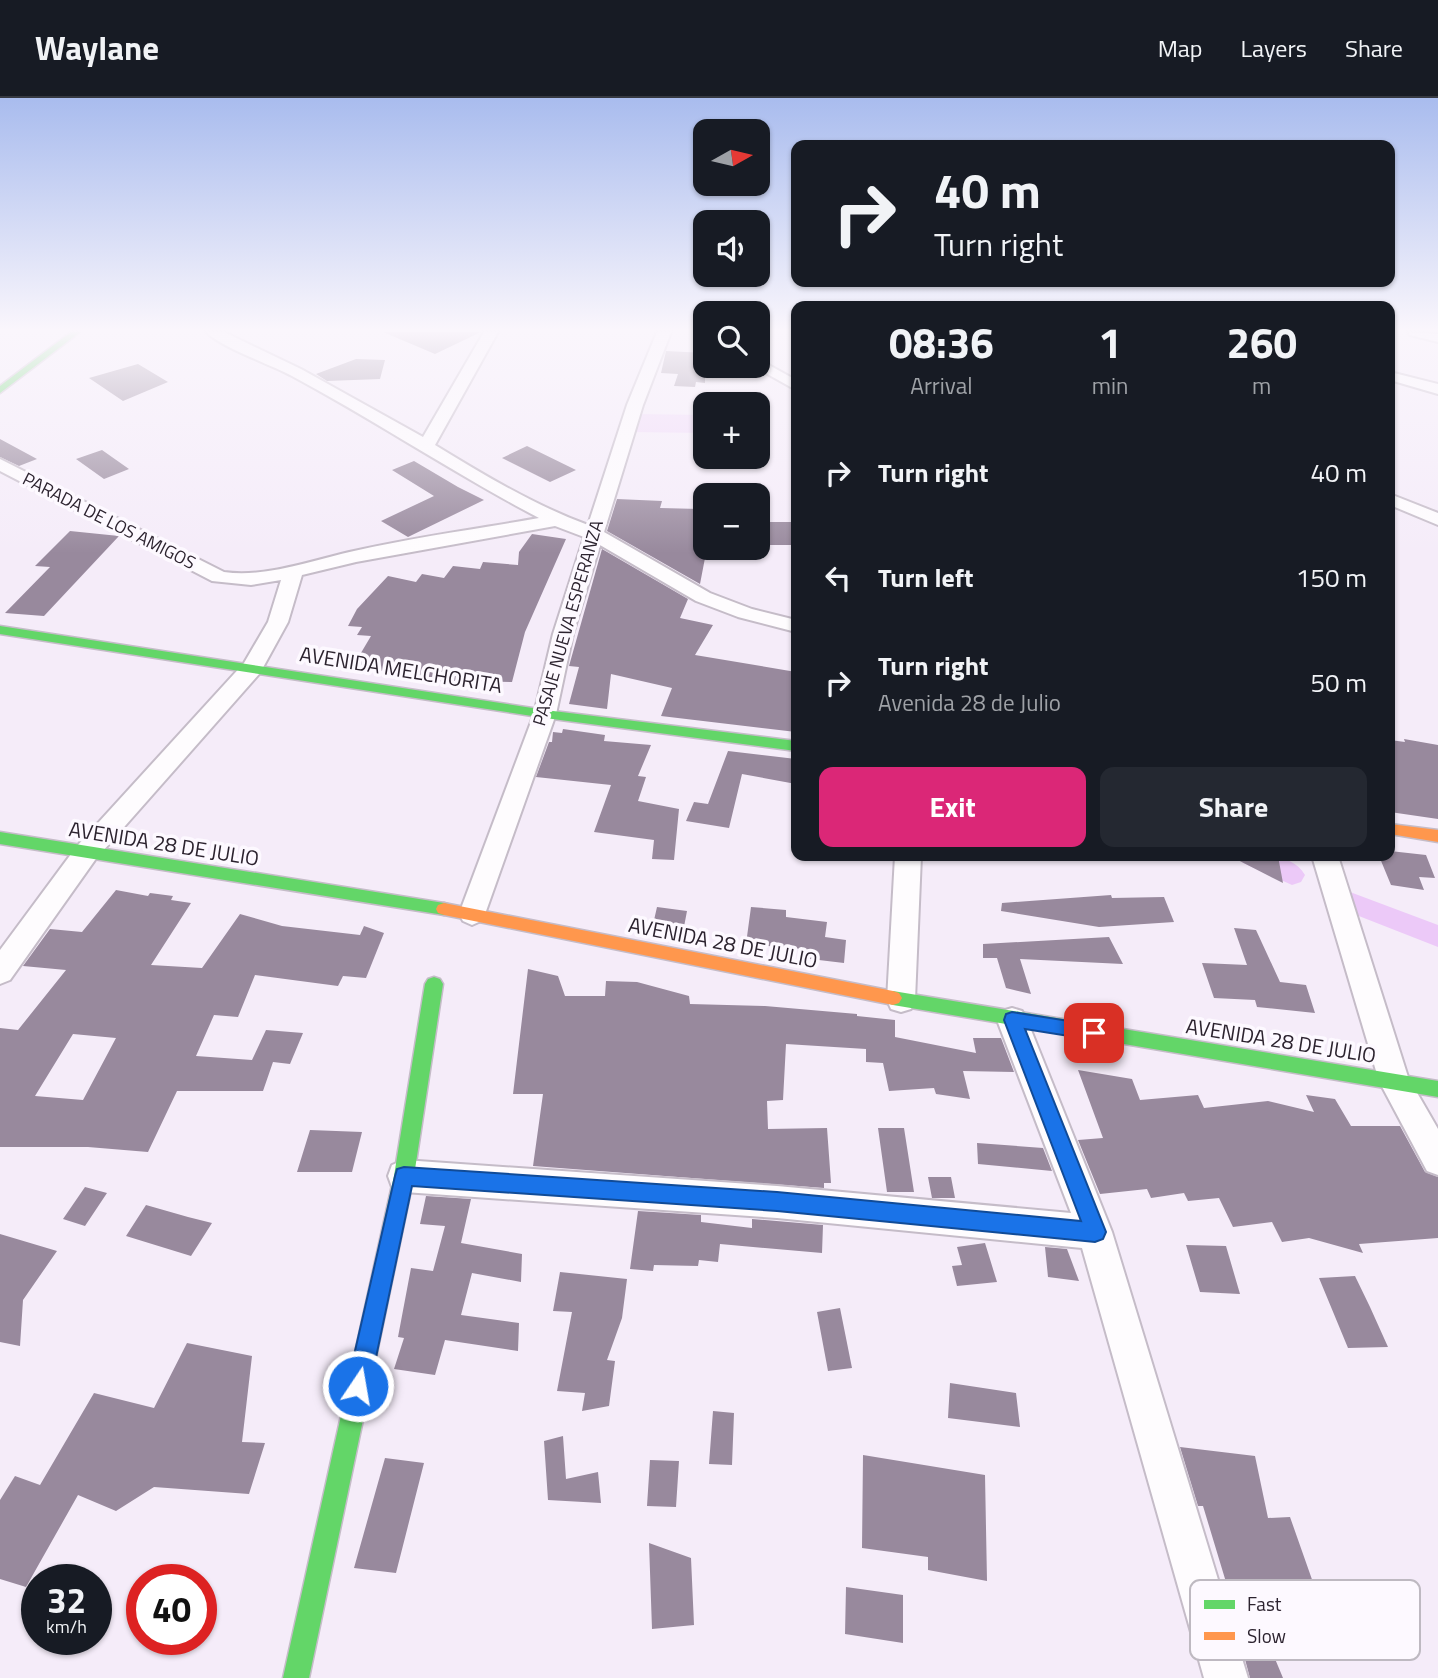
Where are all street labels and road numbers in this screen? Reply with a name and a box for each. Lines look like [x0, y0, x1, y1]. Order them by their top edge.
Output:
street label: PARADA DE LOS AMIGOS [18, 465, 200, 576]
street label: PASAJE NUEVA ESPERANZA [525, 517, 610, 729]
street label: AVENIDA MELCHORITA [298, 637, 505, 701]
street label: AVENIDA 28 DE JULIO [67, 812, 262, 874]
street label: AVENIDA 28 DE JULIO [626, 908, 821, 976]
street label: AVENIDA 28 DE JULIO [1184, 1009, 1379, 1071]

